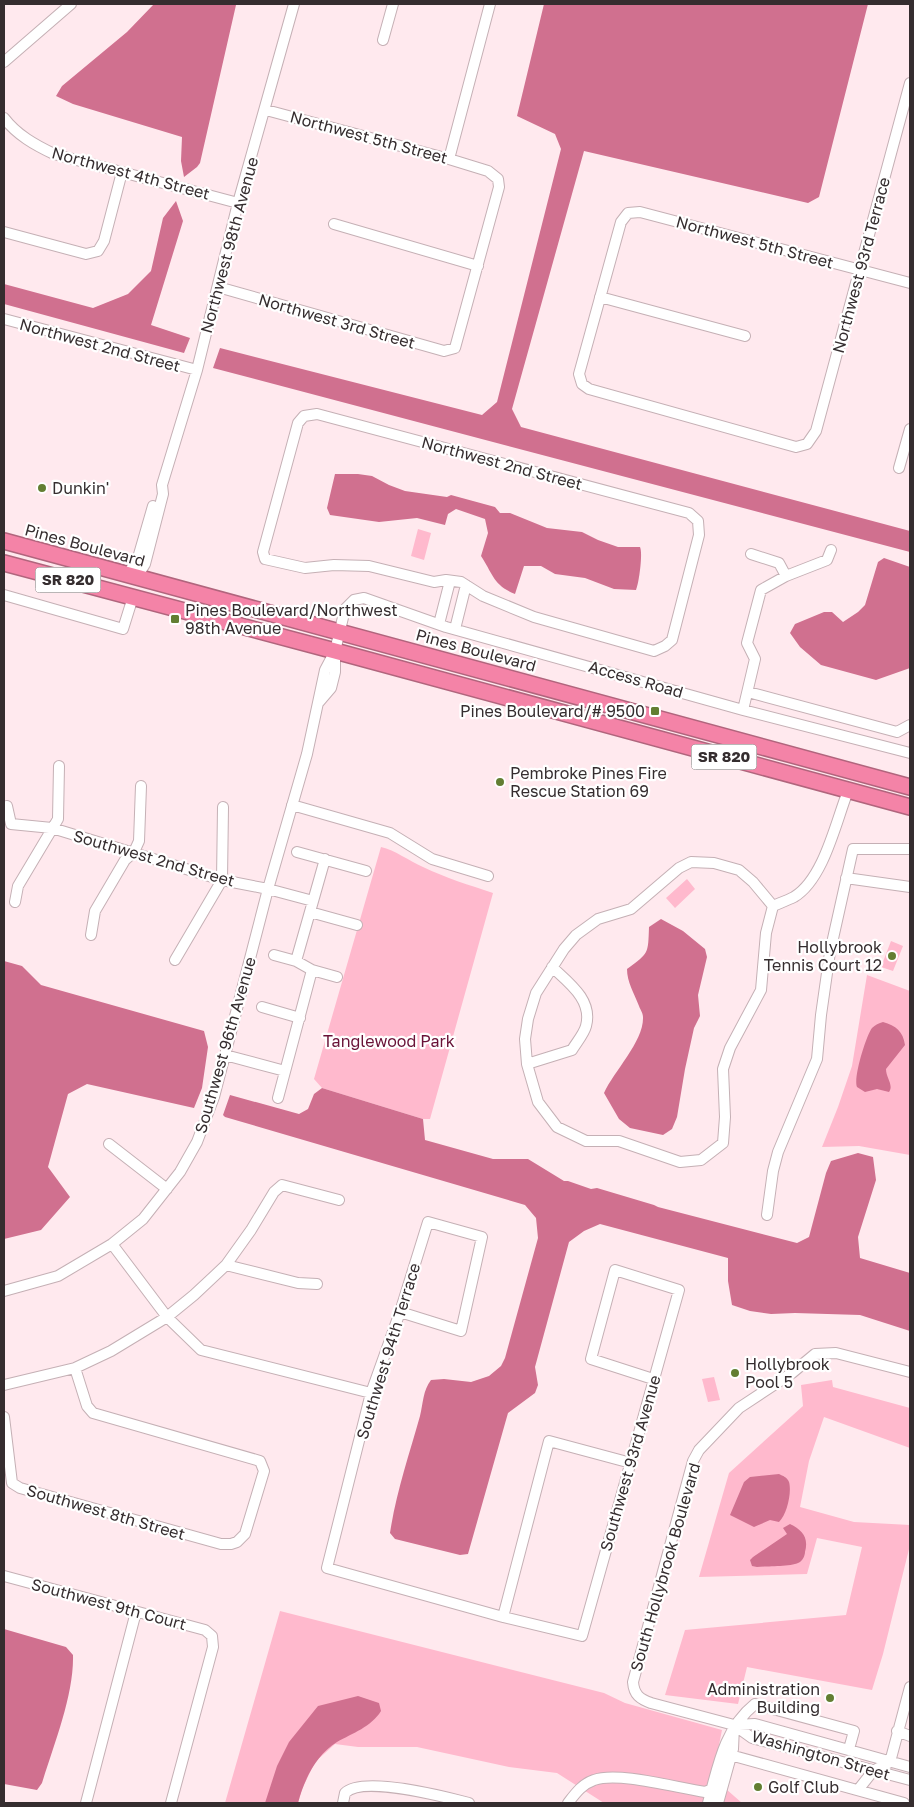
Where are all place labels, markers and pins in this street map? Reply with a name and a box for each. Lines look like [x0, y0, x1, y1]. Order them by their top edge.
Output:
place label: Dunkin' [52, 478, 109, 498]
marker: Dunkin' [36, 482, 48, 494]
place label: Pines Boulevard/Northwest 98th Avenue [185, 600, 398, 638]
marker: Pines Boulevard/Northwest 98th Avenue [169, 613, 181, 625]
place label: Pines Boulevard/# 9500 [460, 701, 645, 721]
marker: Pines Boulevard/# 9500 [649, 705, 661, 717]
place label: Pembroke Pines Fire Rescue Station 69 [510, 763, 667, 801]
marker: Pembroke Pines Fire Rescue Station 69 [494, 776, 506, 788]
place label: Hollybrook Tennis Court 12 [764, 937, 882, 975]
marker: Hollybrook Tennis Court 12 [886, 950, 898, 962]
place label: Hollybrook Pool 5 [745, 1354, 830, 1392]
marker: Hollybrook Pool 5 [729, 1367, 741, 1379]
place label: Administration Building [707, 1679, 820, 1717]
marker: Administration Building [824, 1692, 836, 1704]
place label: Golf Club [768, 1777, 839, 1797]
marker: Golf Club [752, 1781, 764, 1793]

